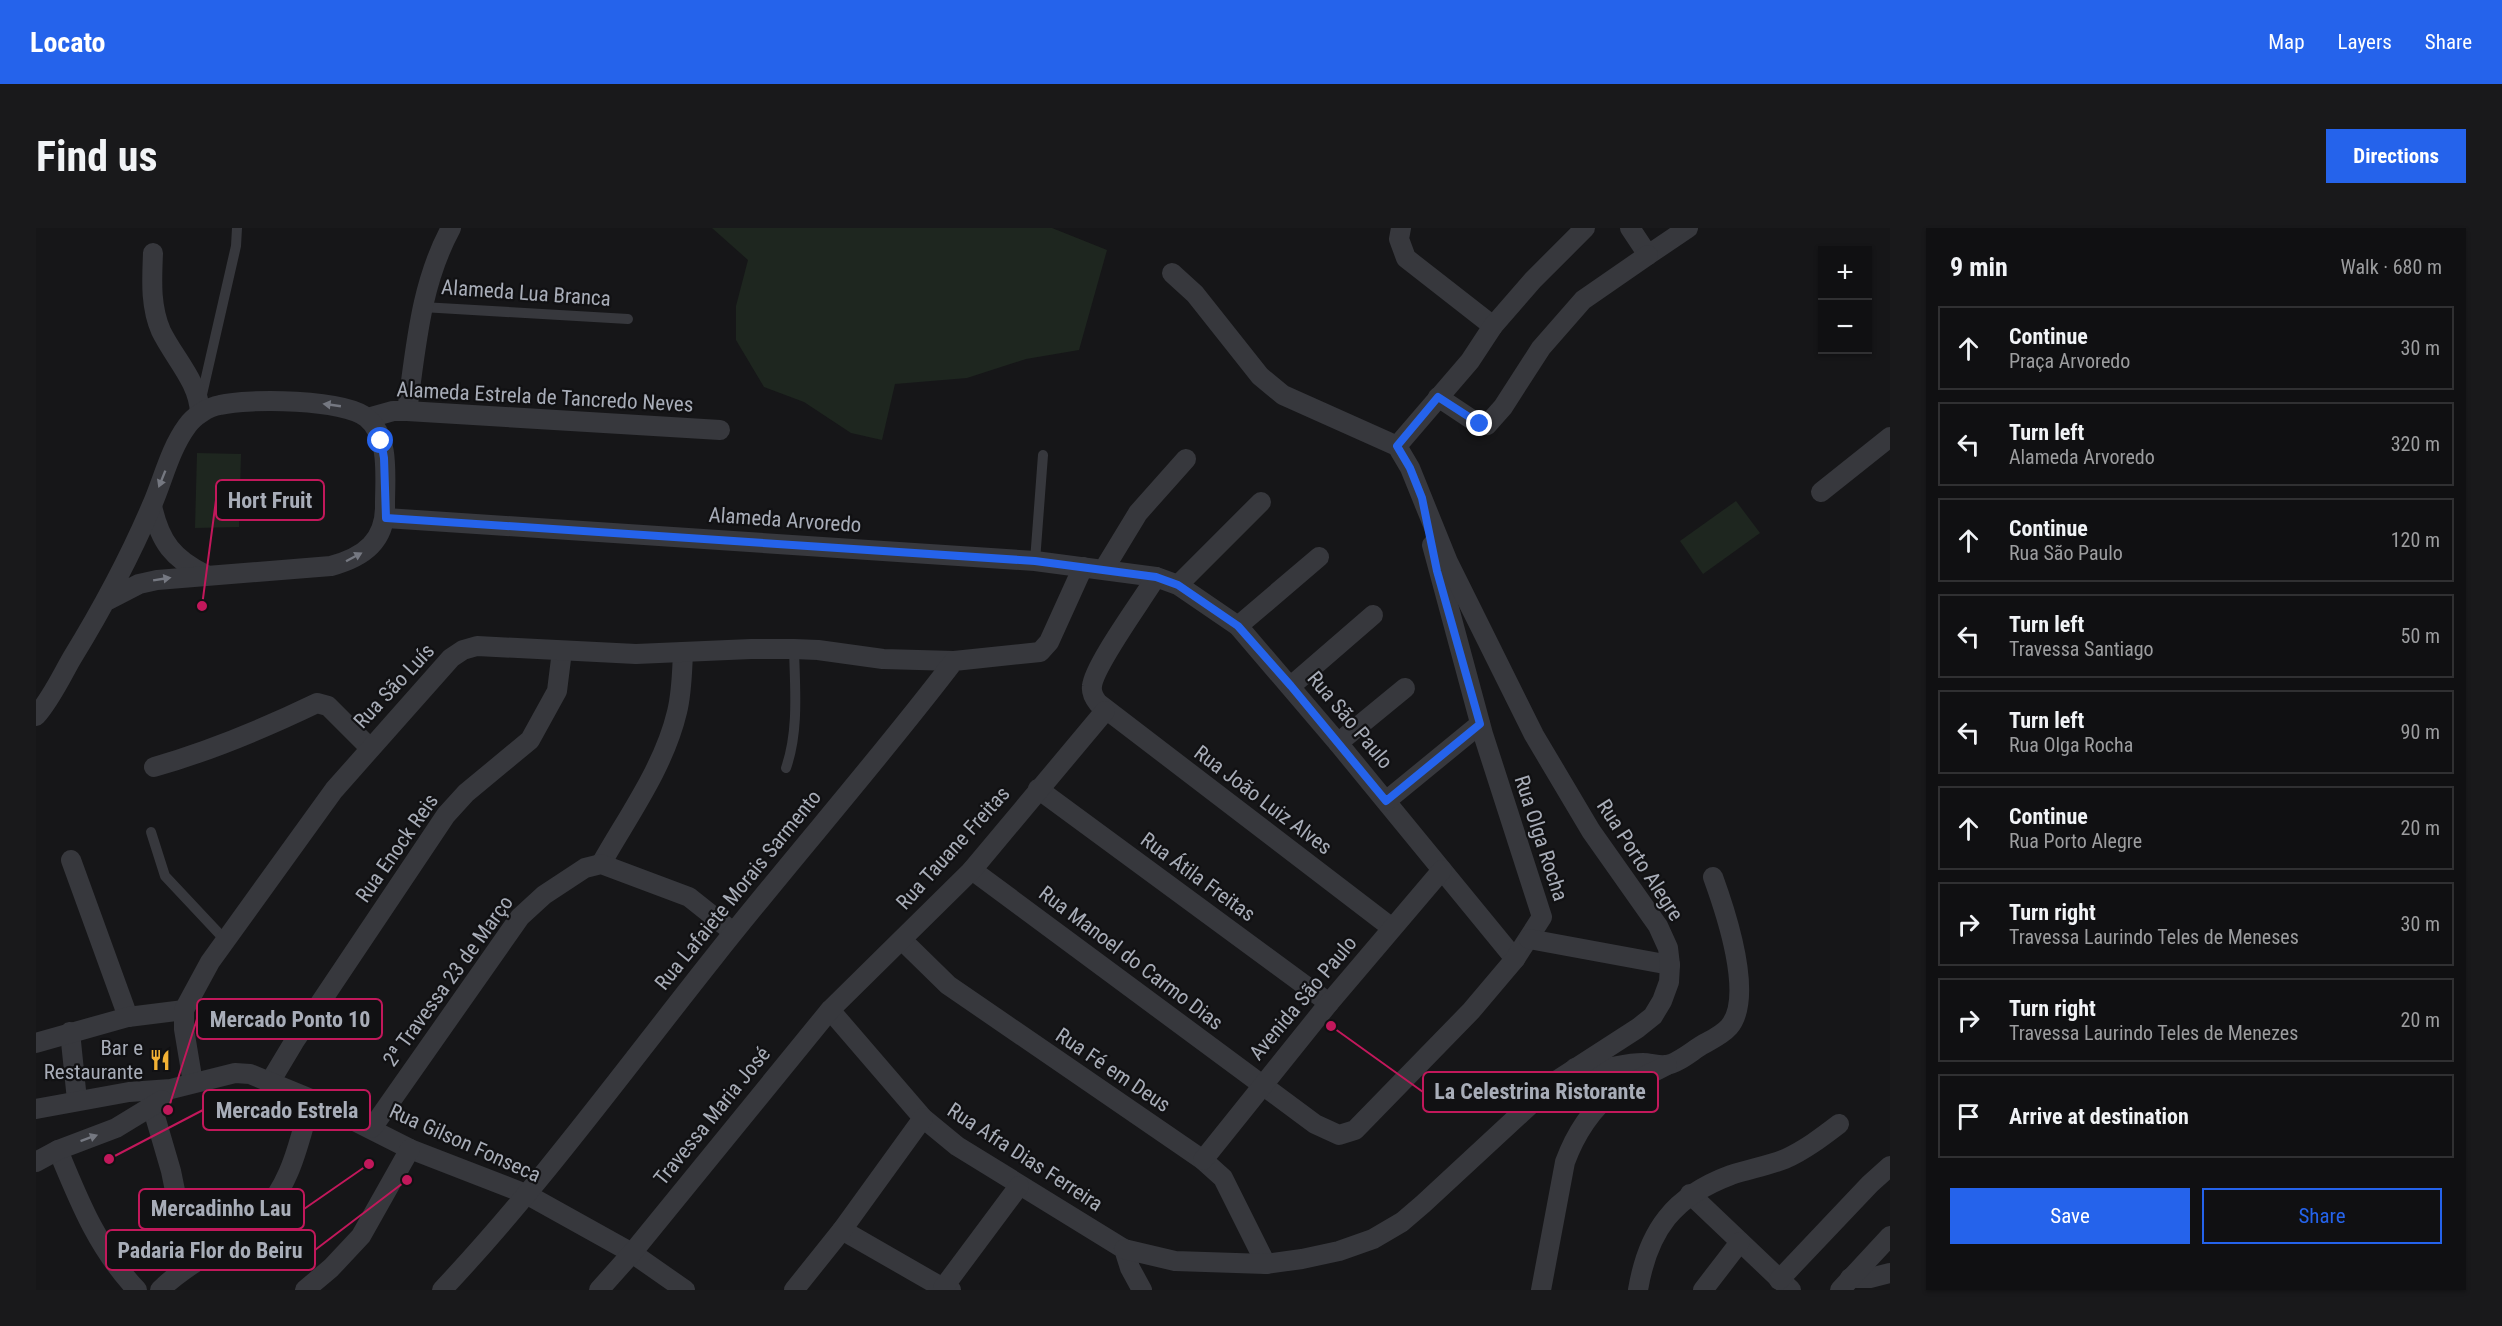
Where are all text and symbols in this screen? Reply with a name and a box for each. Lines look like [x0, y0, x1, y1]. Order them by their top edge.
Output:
text: Locato [30, 26, 106, 59]
text: Map [2268, 30, 2305, 54]
text: Layers [2338, 30, 2392, 54]
text: Share [2425, 30, 2472, 54]
button: Directions [2326, 129, 2466, 183]
text: Find us [36, 132, 157, 181]
map controls [1818, 246, 1872, 354]
button: + [1818, 246, 1872, 300]
text: 9 min [1950, 252, 2008, 282]
text: Walk · 680 m [2341, 255, 2442, 279]
street label: Alameda Lua Branca [440, 275, 612, 311]
button: − [1818, 300, 1872, 354]
text: Continue [2009, 324, 2088, 349]
icon: ahead [1952, 332, 1985, 365]
text: 30 m [2401, 336, 2440, 360]
text: Praça Arvoredo [2009, 349, 2130, 373]
street label: Alameda Estrela de Tancredo Neves [396, 377, 694, 417]
one-way arrow [322, 401, 341, 410]
route end [1466, 410, 1492, 436]
text: Turn left [2009, 420, 2084, 445]
route start [367, 427, 393, 453]
icon: left [1952, 428, 1985, 461]
text: 320 m [2391, 432, 2440, 456]
text: Alameda Arvoredo [2009, 445, 2155, 469]
one-way arrow [157, 470, 167, 488]
callout: Hort Fruit [216, 480, 324, 520]
text: Hort Fruit [228, 488, 313, 513]
street label: Alameda Arvoredo [708, 503, 862, 537]
text: Continue [2009, 516, 2088, 541]
icon: ahead [1952, 524, 1985, 557]
text: 120 m [2391, 528, 2440, 552]
text: Rua São Paulo [2009, 541, 2123, 565]
one-way arrow [346, 552, 363, 562]
one-way arrow [152, 575, 171, 584]
text: Turn left [2009, 612, 2084, 637]
icon: left [1952, 620, 1985, 653]
text: 50 m [2401, 624, 2440, 648]
text: Travessa Santiago [2009, 637, 2154, 661]
street label: Rua São Luís [349, 639, 439, 733]
street label: Rua São Paulo [1302, 666, 1398, 774]
text: Turn left [2009, 708, 2084, 733]
icon: left [1952, 716, 1985, 749]
text: 90 m [2401, 720, 2440, 744]
text: Rua Olga Rocha [2009, 733, 2133, 757]
street label: Rua João Luiz Alves [1189, 740, 1337, 860]
street label: Rua Olga Rocha [1509, 772, 1573, 904]
street label: Rua Tauane Freitas [891, 782, 1015, 914]
street label: Rua Lafaiete Morais Sarmento [650, 785, 826, 995]
street label: Rua Enock Reis [351, 789, 443, 907]
street label: Rua Porto Alegre [1592, 795, 1688, 925]
text: Continue [2009, 804, 2088, 829]
icon: ahead [1952, 812, 1985, 845]
text: 20 m [2401, 816, 2440, 840]
street label: Rua Átila Freitas [1136, 827, 1260, 927]
text: Rua Porto Alegre [2009, 829, 2142, 853]
street label: Rua Manoel do Carmo Dias [1034, 881, 1228, 1035]
street label: 2ª Travessa 23 de Março [378, 891, 518, 1071]
text: Turn right [2009, 900, 2096, 925]
icon: right [1952, 908, 1985, 941]
text: 30 m [2401, 912, 2440, 936]
text: Travessa Laurindo Teles de Meneses [2009, 925, 2299, 949]
street label: Avenida São Paulo [1244, 931, 1362, 1065]
text: Turn right [2009, 996, 2096, 1021]
callout: Mercado Ponto 10 [197, 999, 382, 1039]
icon: right [1952, 1004, 1985, 1037]
text: Mercado Ponto 10 [210, 1007, 370, 1032]
text: 20 m [2401, 1008, 2440, 1032]
text: Travessa Laurindo Teles de Menezes [2009, 1021, 2298, 1045]
street label: Rua Fé em Deus [1051, 1023, 1175, 1117]
place label: Bar e Restaurante [44, 1036, 143, 1084]
street label: Travessa Maria José [649, 1042, 775, 1190]
restaurant icon: Bar e Restaurante [148, 1048, 172, 1072]
callout: La Celestrina Ristorante [1423, 1072, 1658, 1112]
text: La Celestrina Ristorante [1434, 1079, 1646, 1104]
callout: Mercado Estrela [203, 1090, 370, 1130]
text: Mercado Estrela [216, 1098, 358, 1123]
street label: Rua Afra Dias Ferreira [943, 1098, 1107, 1216]
street label: Rua Gilson Fonseca [386, 1099, 544, 1187]
icon: arrive [1952, 1100, 1985, 1133]
text: Arrive at destination [2009, 1104, 2189, 1129]
one-way arrow [80, 1133, 98, 1142]
button: Save [1950, 1188, 2190, 1244]
button: Share [2202, 1188, 2442, 1244]
callout: Mercadinho Lau [139, 1189, 304, 1229]
text: Mercadinho Lau [151, 1196, 291, 1221]
callout: Padaria Flor do Beiru [106, 1230, 315, 1270]
text: Padaria Flor do Beiru [117, 1238, 303, 1263]

